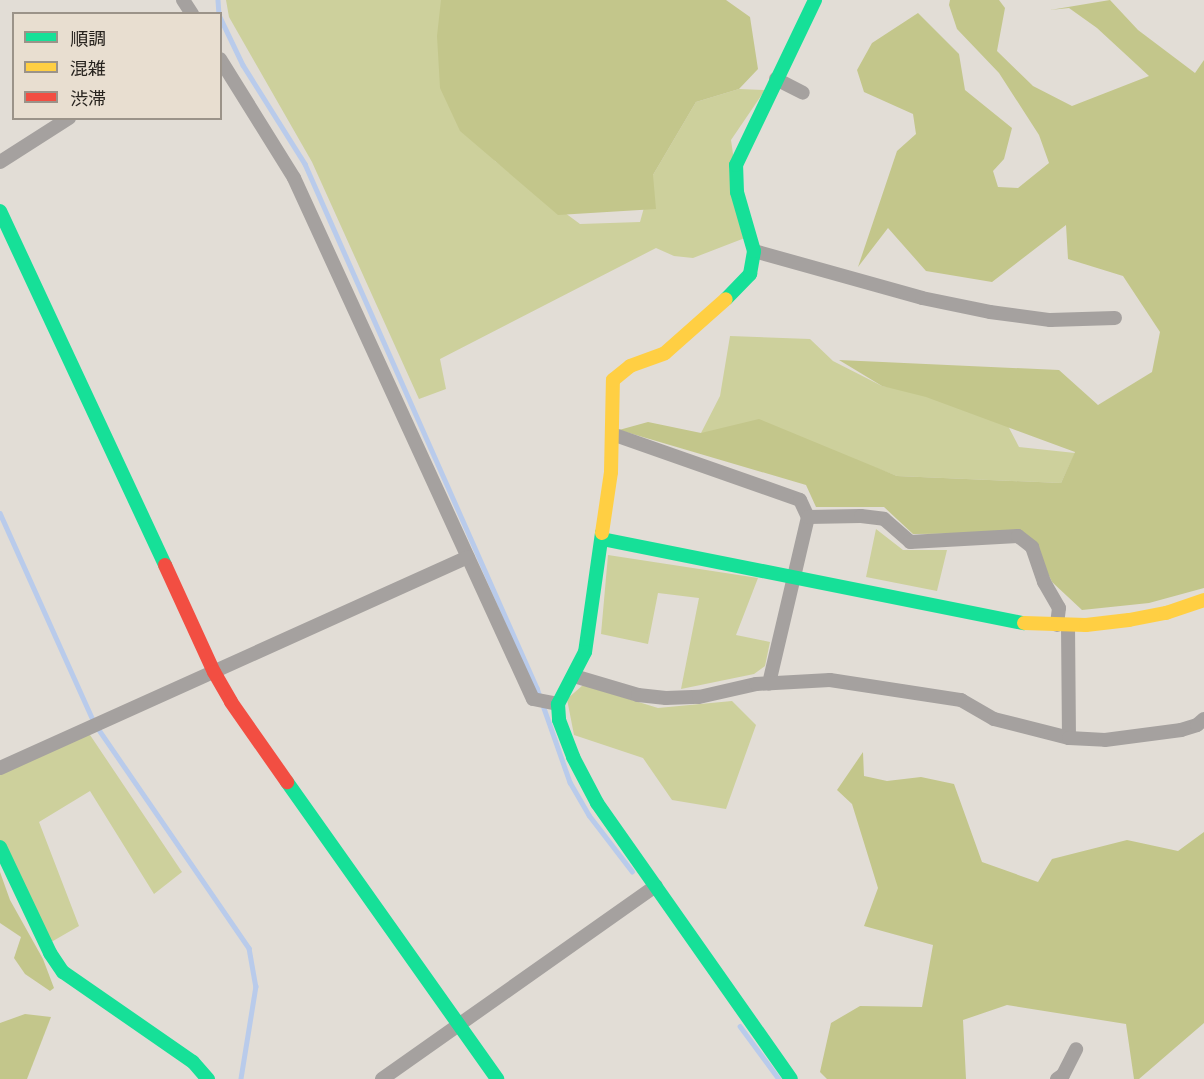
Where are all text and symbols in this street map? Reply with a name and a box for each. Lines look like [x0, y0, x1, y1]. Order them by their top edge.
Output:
legend [12, 12, 222, 120]
text: 順調 [70, 27, 106, 50]
text: 混雑 [70, 57, 106, 80]
text: 渋滞 [70, 87, 106, 110]

